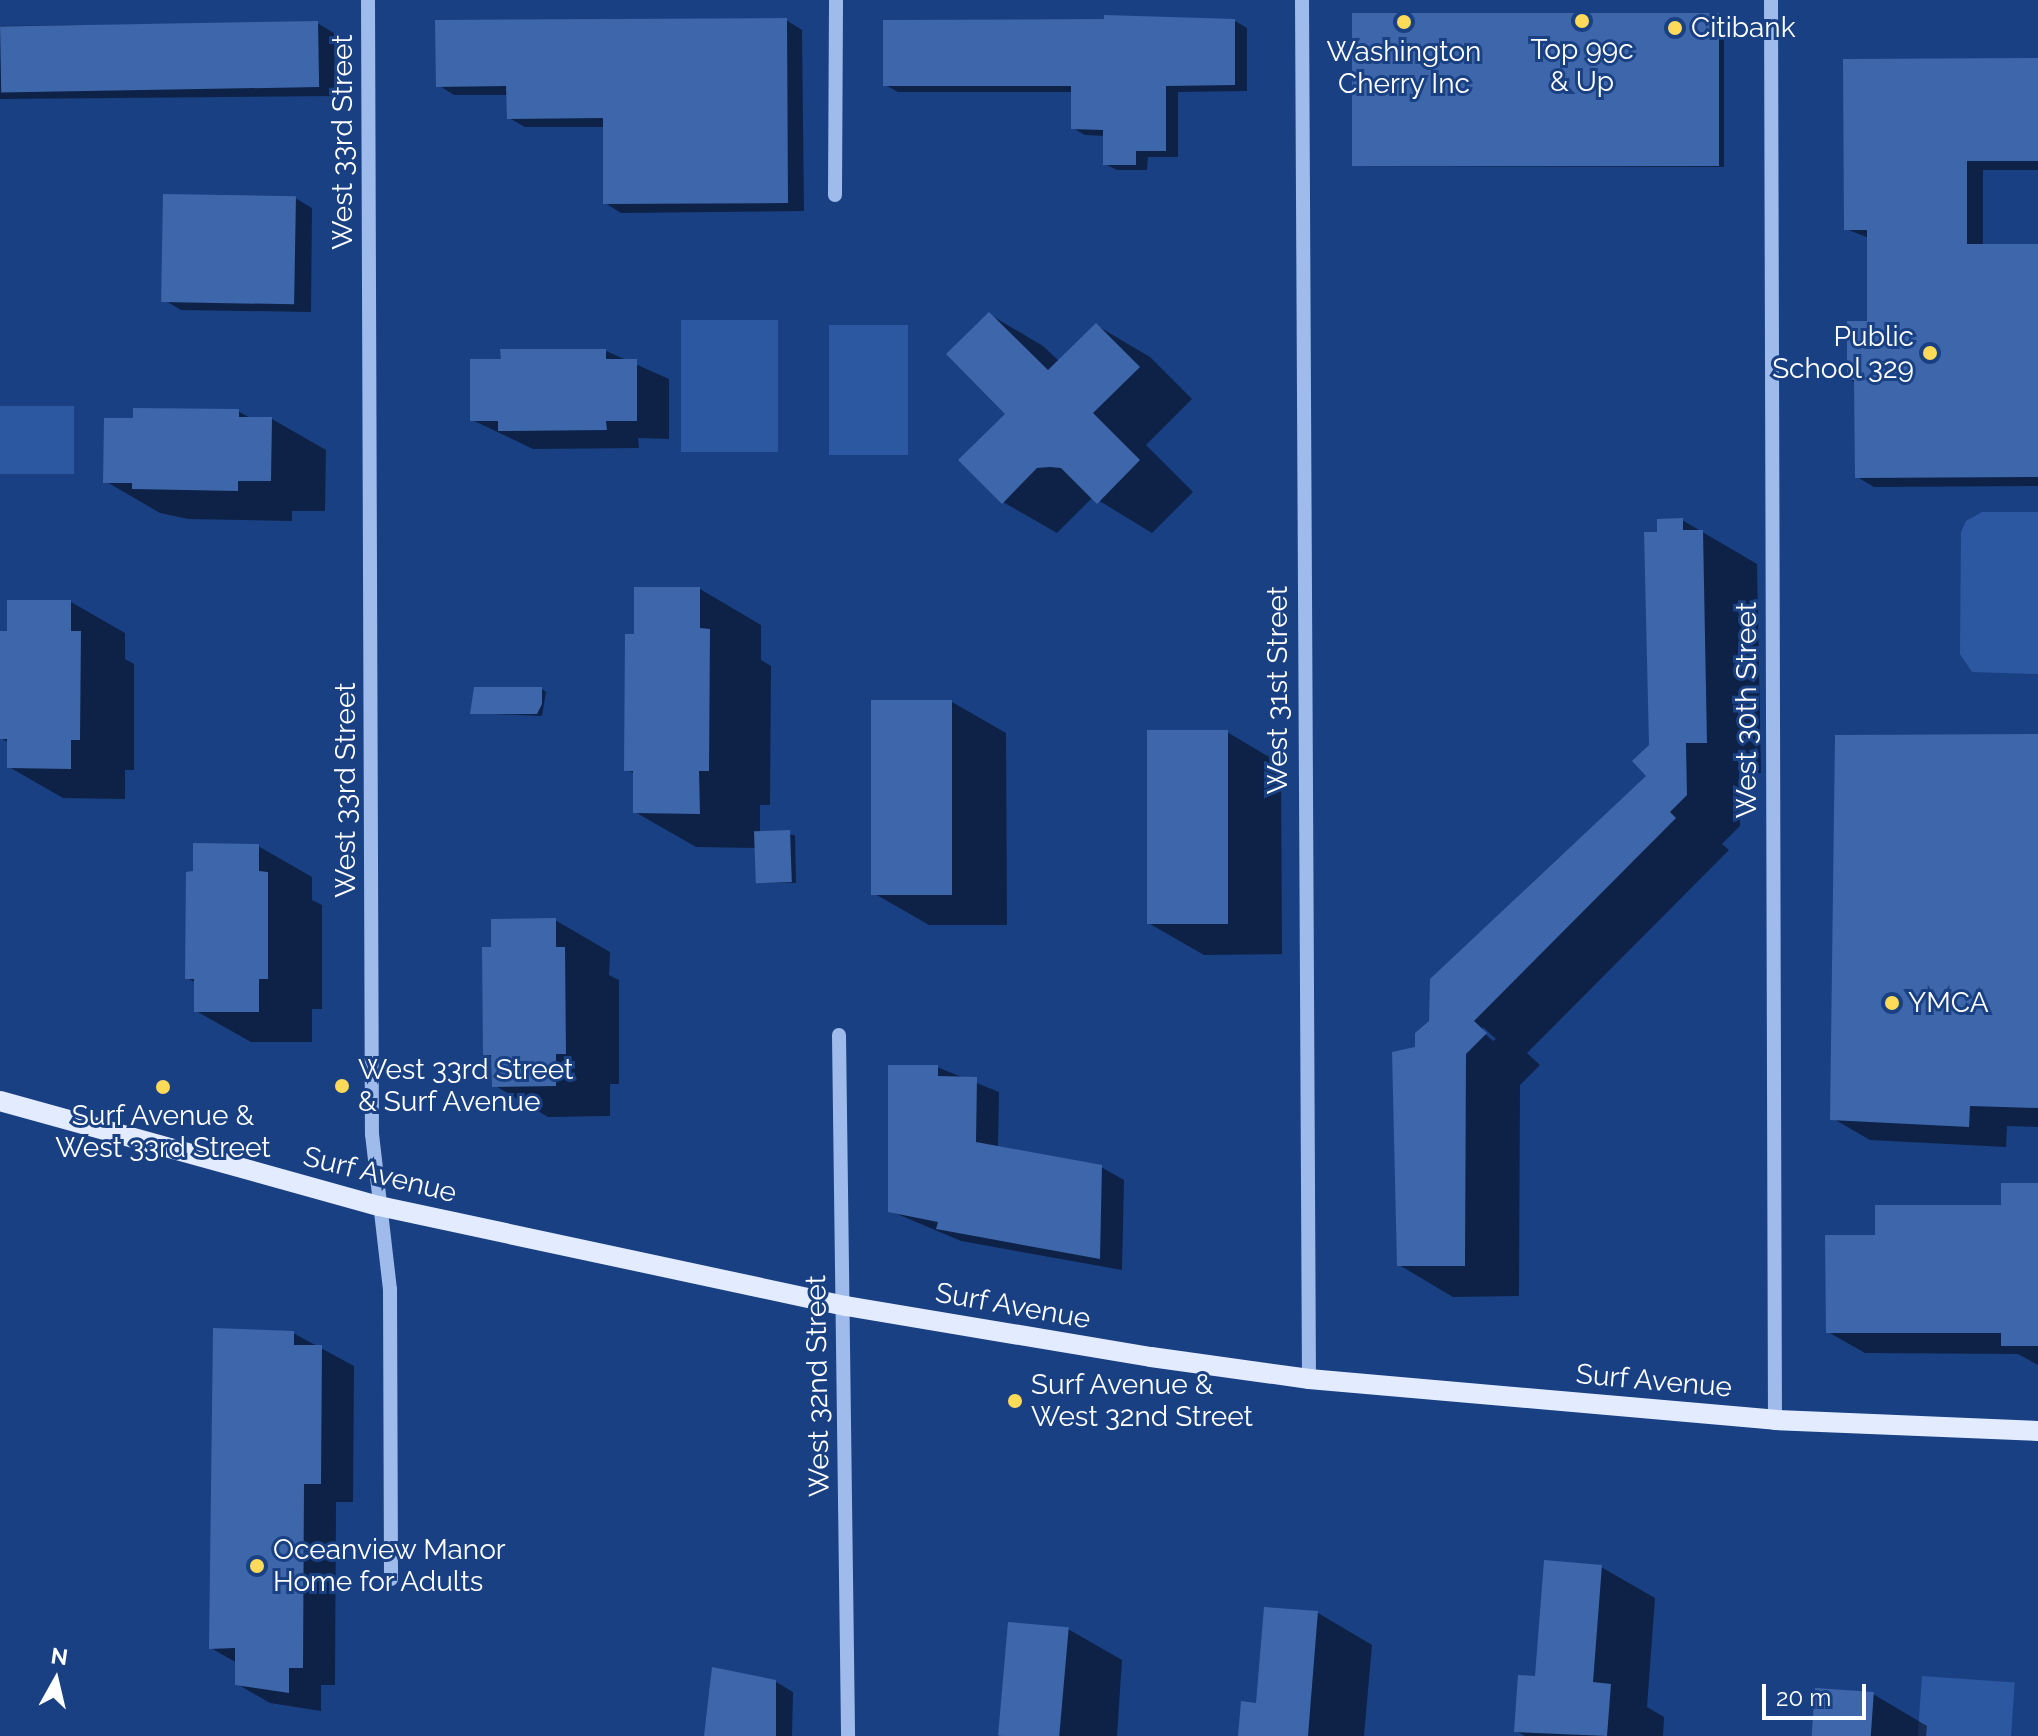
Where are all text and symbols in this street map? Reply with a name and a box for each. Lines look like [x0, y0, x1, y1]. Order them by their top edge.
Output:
place label: Citibank [1691, 11, 1795, 45]
marker: Top 99c & Up [1573, 12, 1591, 30]
marker: Washington Cherry Inc [1395, 13, 1413, 31]
marker: Citibank [1666, 19, 1684, 37]
place label: Top 99c & Up [1530, 33, 1634, 99]
street label: West 33rd Street [326, 34, 360, 250]
place label: Washington Cherry Inc [1327, 35, 1481, 101]
place label: Public School 329 [1771, 320, 1914, 386]
marker: Public School 329 [1921, 344, 1939, 362]
street label: West 31st Street [1261, 586, 1295, 794]
street label: West 30th Street [1730, 602, 1764, 818]
street label: West 33rd Street [329, 682, 363, 898]
place label: YMCA [1908, 986, 1989, 1020]
marker: YMCA [1883, 994, 1901, 1012]
place label: West 33rd Street & Surf Avenue [358, 1053, 573, 1119]
marker: West 33rd Street & Surf Avenue [333, 1077, 351, 1095]
marker: Surf Avenue & West 33rd Street [154, 1078, 172, 1096]
place label: Surf Avenue & West 33rd Street [55, 1099, 271, 1165]
street label: Surf Avenue [299, 1140, 461, 1210]
street label: West 32nd Street [799, 1275, 837, 1497]
street label: Surf Avenue [932, 1276, 1094, 1336]
street label: Surf Avenue [1574, 1357, 1734, 1405]
place label: Surf Avenue & West 32nd Street [1031, 1368, 1253, 1434]
marker: Surf Avenue & West 32nd Street [1006, 1392, 1024, 1410]
place label: Oceanview Manor Home for Adults [273, 1533, 506, 1599]
marker: Oceanview Manor Home for Adults [248, 1557, 266, 1575]
north arrow [16, 1640, 96, 1720]
text: N [49, 1642, 69, 1670]
scale bar [1766, 1668, 1870, 1718]
text: 20 m [1776, 1683, 1831, 1712]

